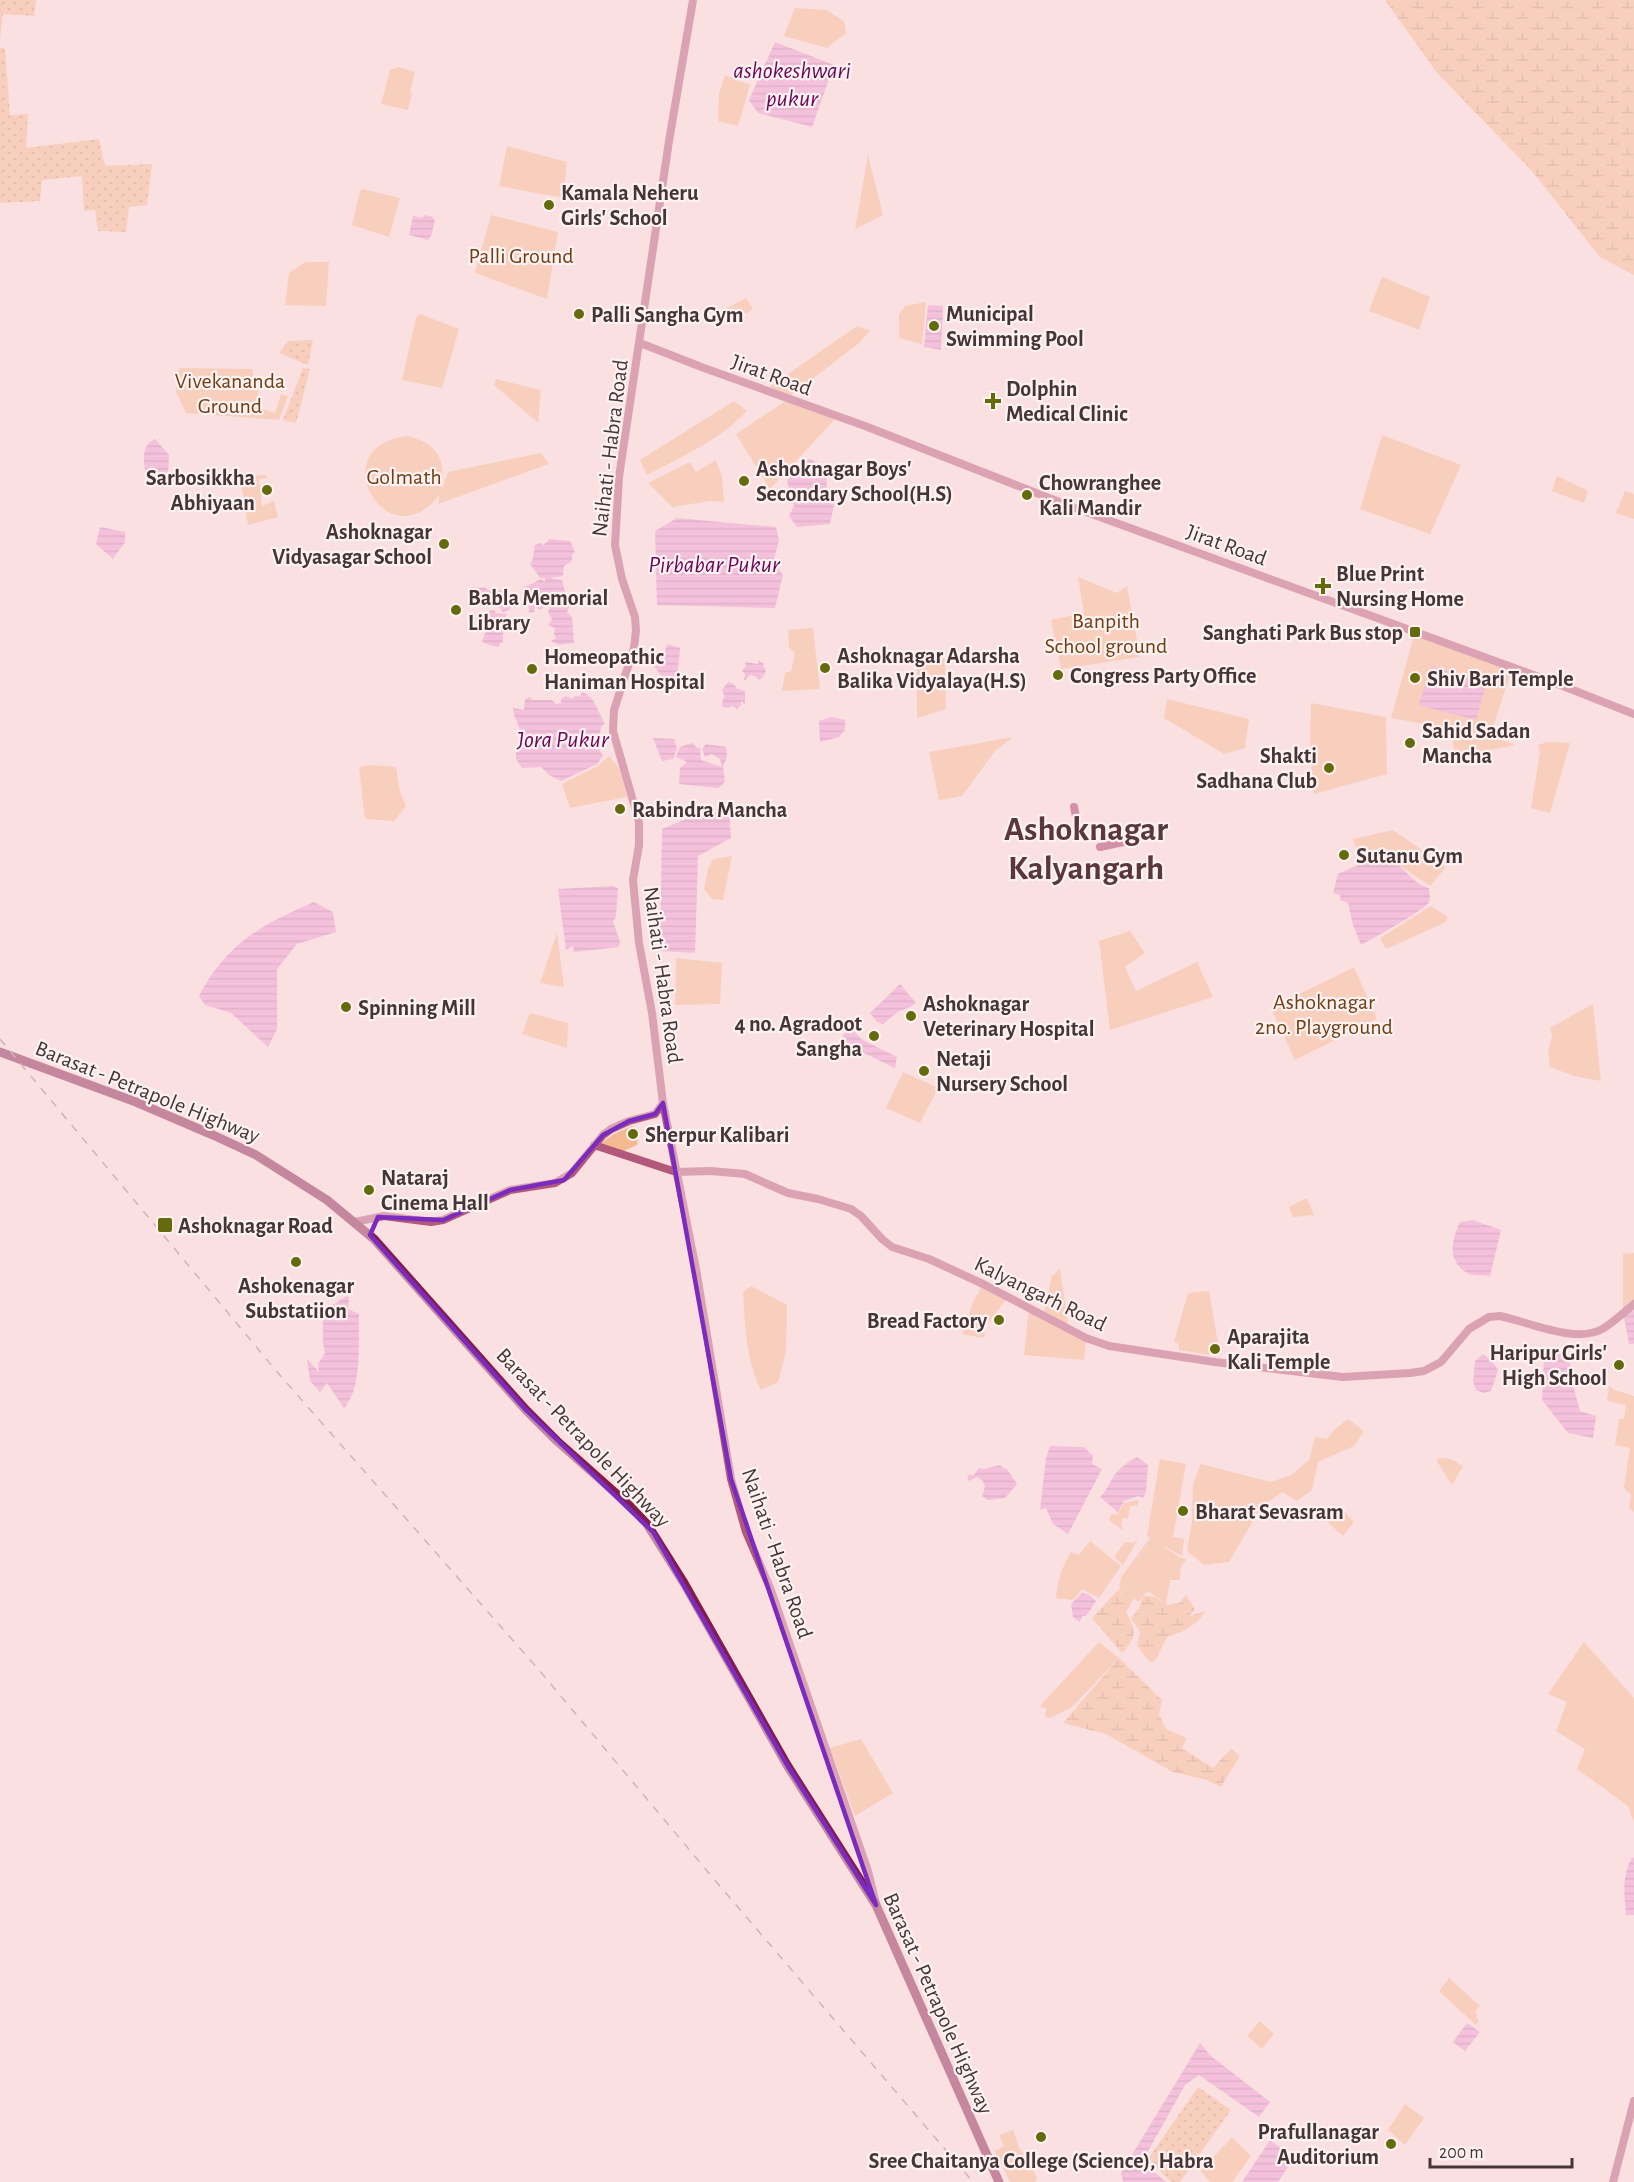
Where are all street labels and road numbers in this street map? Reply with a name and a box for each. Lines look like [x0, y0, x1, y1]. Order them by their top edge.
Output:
street label: Jirat Road [729, 350, 815, 400]
street label: Naihati - Habra Road [588, 358, 632, 538]
street label: Jirat Road [1184, 520, 1270, 570]
street label: Naihati - Habra Road [640, 885, 686, 1065]
street label: Barasat - Petrapole Highway [32, 1037, 264, 1147]
street label: Kalyangarh Road [971, 1252, 1110, 1335]
street label: Barasat - Petrapole Highway [492, 1344, 675, 1532]
street label: Naihati - Habra Road [738, 1465, 816, 1641]
street label: Barasat - Petrapole Highway [879, 1889, 997, 2118]

